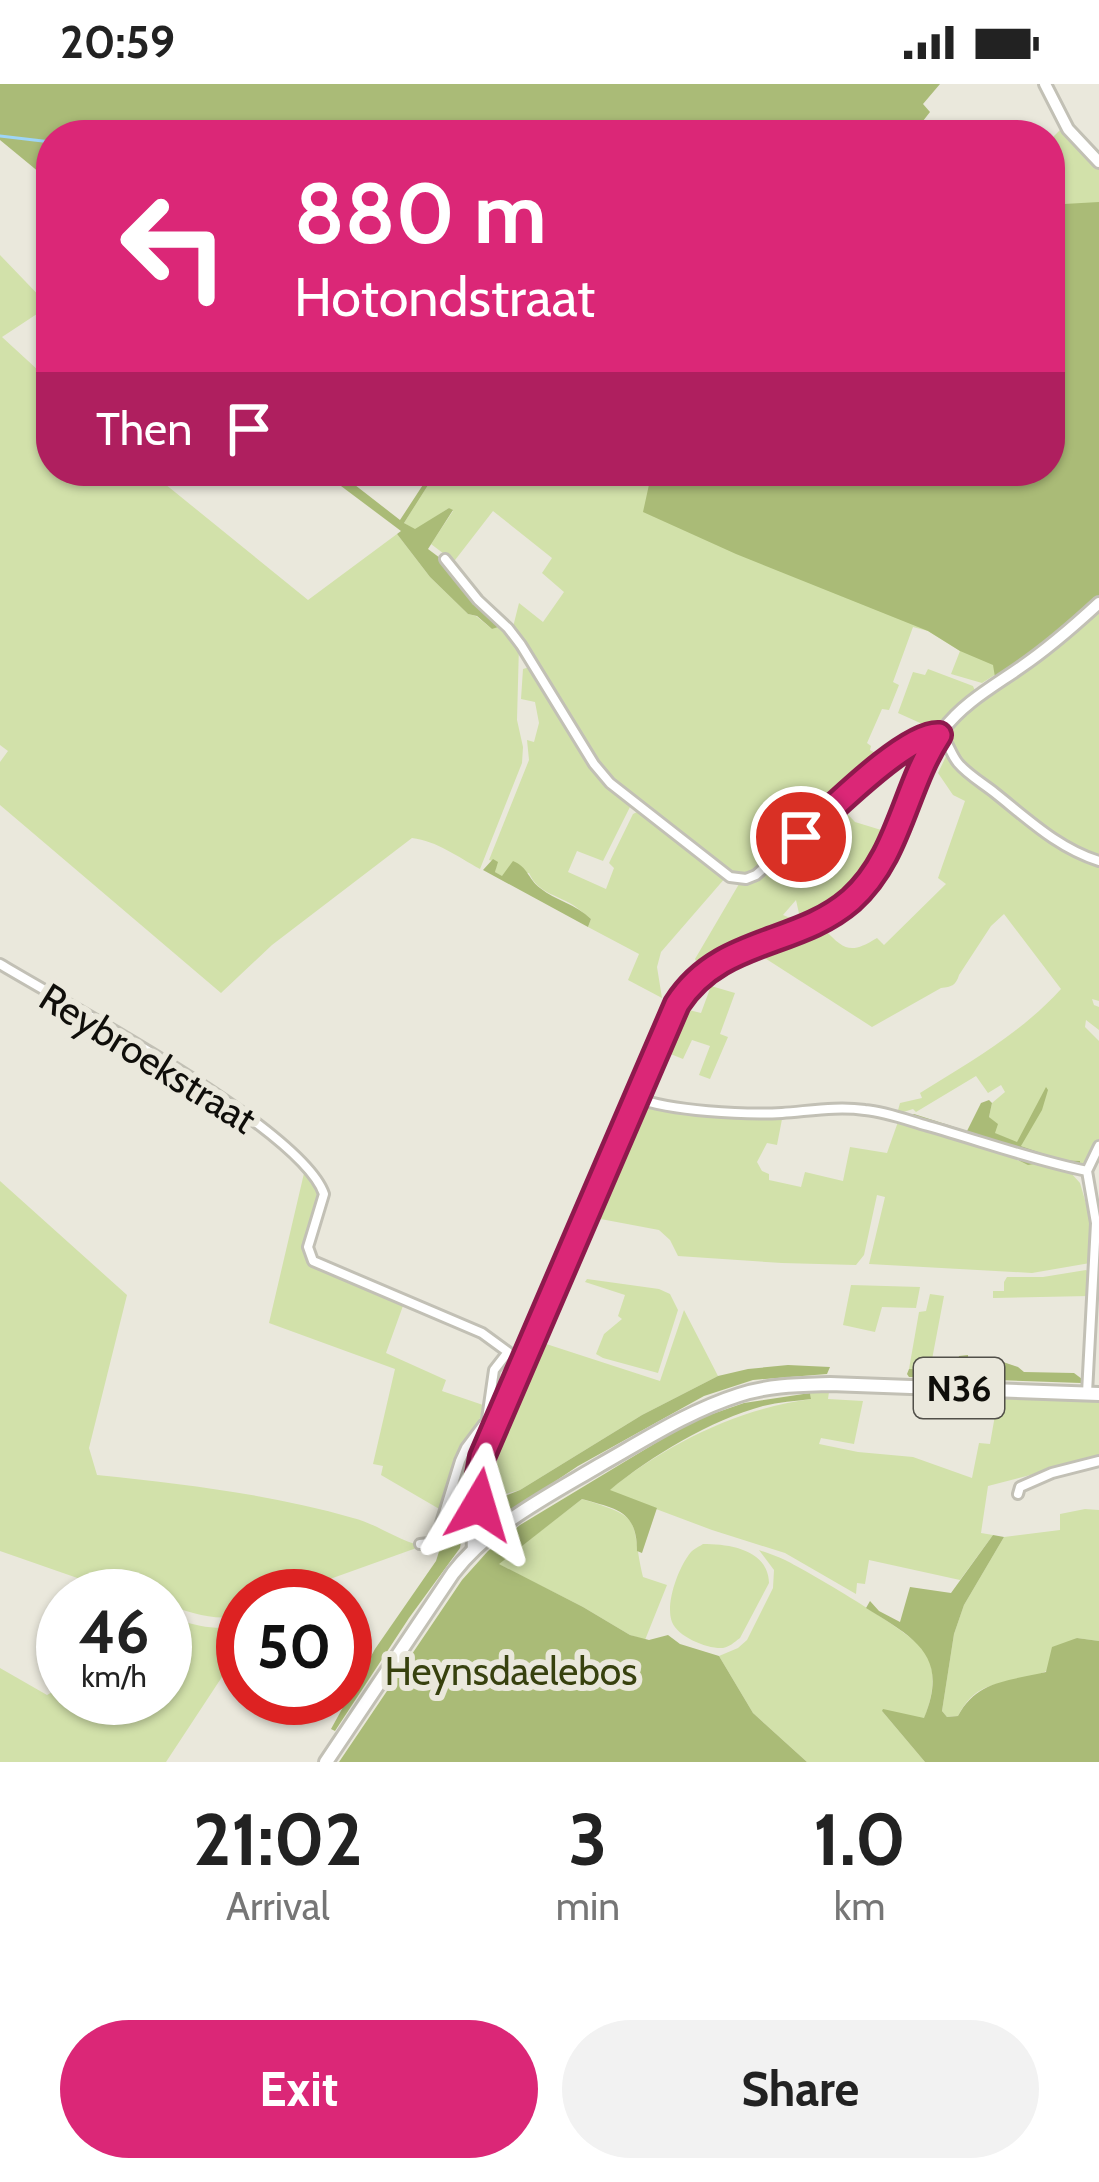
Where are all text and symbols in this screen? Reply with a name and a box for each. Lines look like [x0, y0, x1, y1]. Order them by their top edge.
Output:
text: 20:59 [60, 15, 175, 69]
text: 880 m [294, 162, 547, 264]
icon: left [96, 168, 252, 324]
text: Hotondstraat [294, 264, 595, 330]
icon: arrive [216, 396, 282, 462]
text: Then [96, 402, 192, 456]
pin [750, 786, 852, 888]
icon: arrive [768, 804, 834, 870]
street label: Reybroekstraat [31, 972, 265, 1144]
road number: N36 [914, 1358, 1004, 1418]
position arrow [416, 1442, 542, 1568]
speed limit sign: 50 [216, 1569, 372, 1725]
text: 46 [79, 1595, 149, 1668]
park label: Heynsdaelebos [385, 1647, 637, 1695]
text: km/h [81, 1658, 147, 1695]
text: 21:02 [193, 1796, 363, 1883]
text: 3 [568, 1796, 607, 1883]
text: 1.0 [813, 1796, 906, 1883]
text: Arrival [226, 1882, 330, 1930]
text: min [556, 1882, 620, 1930]
text: km [834, 1882, 885, 1930]
button: Exit [60, 2020, 538, 2158]
button: Share [562, 2020, 1039, 2158]

